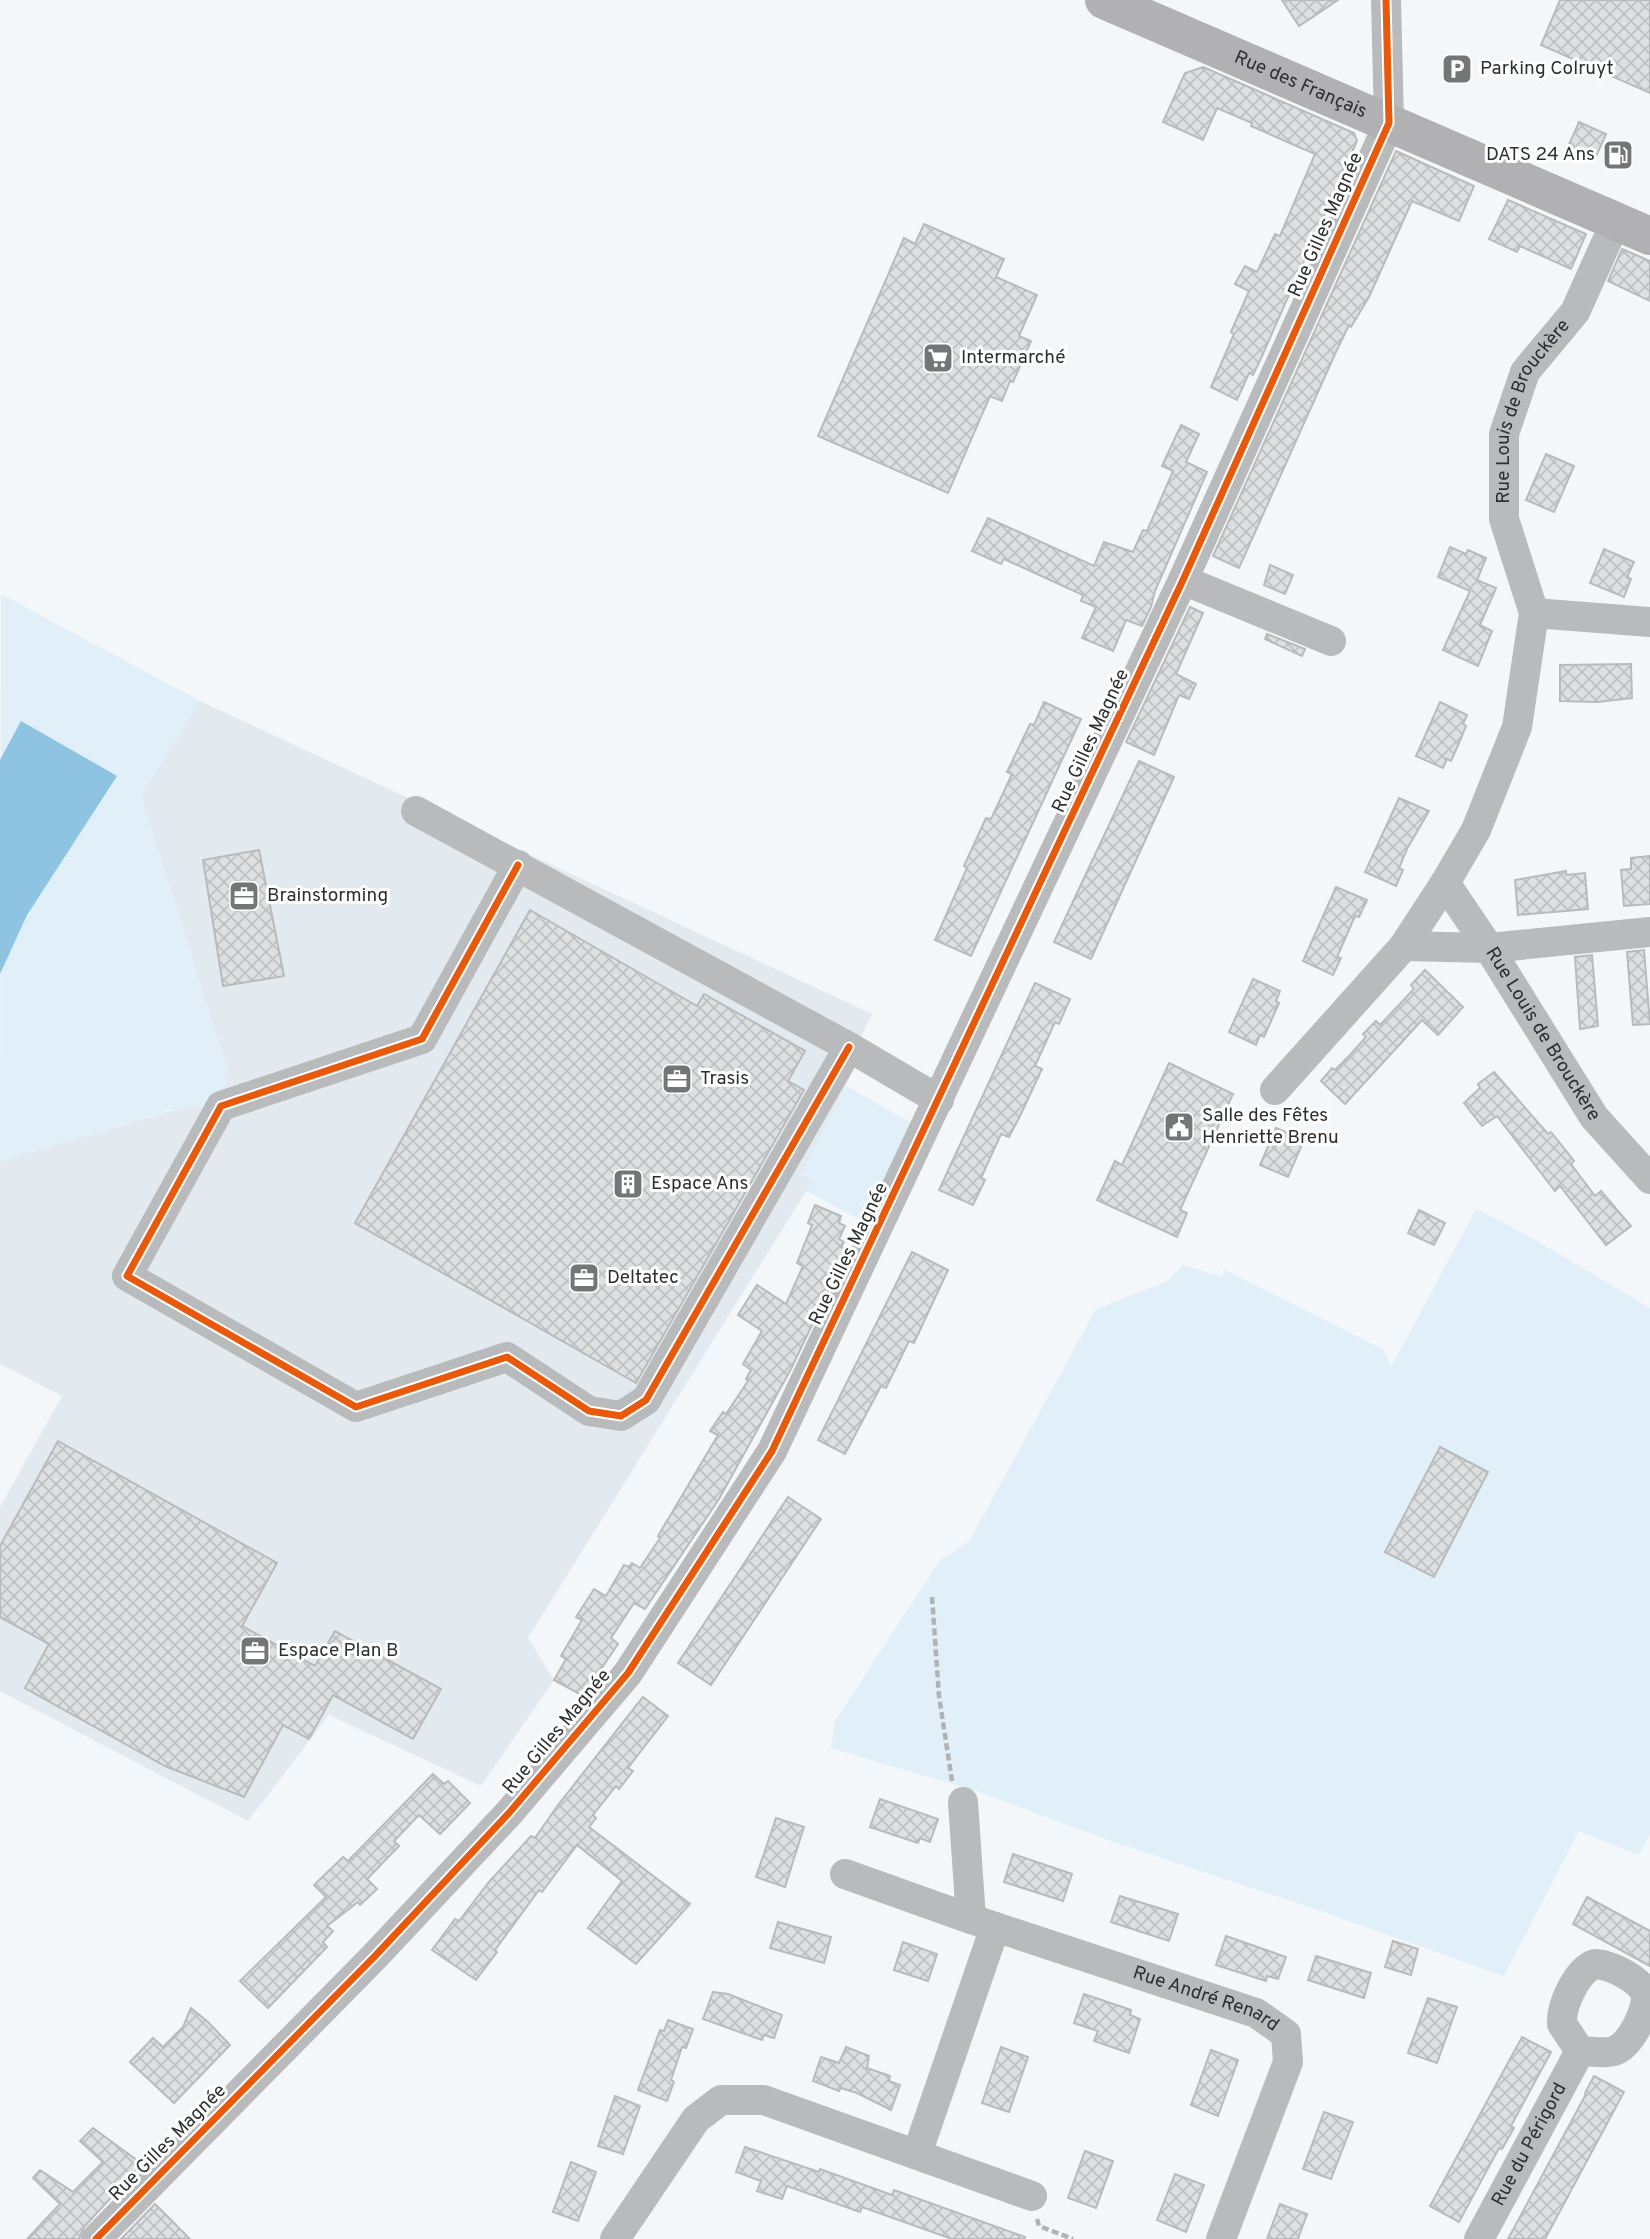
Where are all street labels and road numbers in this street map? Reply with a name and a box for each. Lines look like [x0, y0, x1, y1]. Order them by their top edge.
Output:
street label: Rue des Français [1230, 46, 1371, 124]
street label: Rue Gilles Magnée [1283, 149, 1369, 301]
street label: Rue Louis de Brouckère [1492, 314, 1576, 504]
street label: Rue Gilles Magnée [1047, 665, 1135, 817]
street label: Rue Louis de Brouckère [1480, 943, 1606, 1126]
street label: Rue Gilles Magnée [804, 1179, 894, 1329]
street label: Rue Gilles Magnée [498, 1664, 616, 1800]
street label: Rue André Renard [1130, 1961, 1284, 2037]
street label: Rue Gilles Magnée [104, 2079, 232, 2207]
street label: Rue du Périgord [1487, 2079, 1573, 2211]

